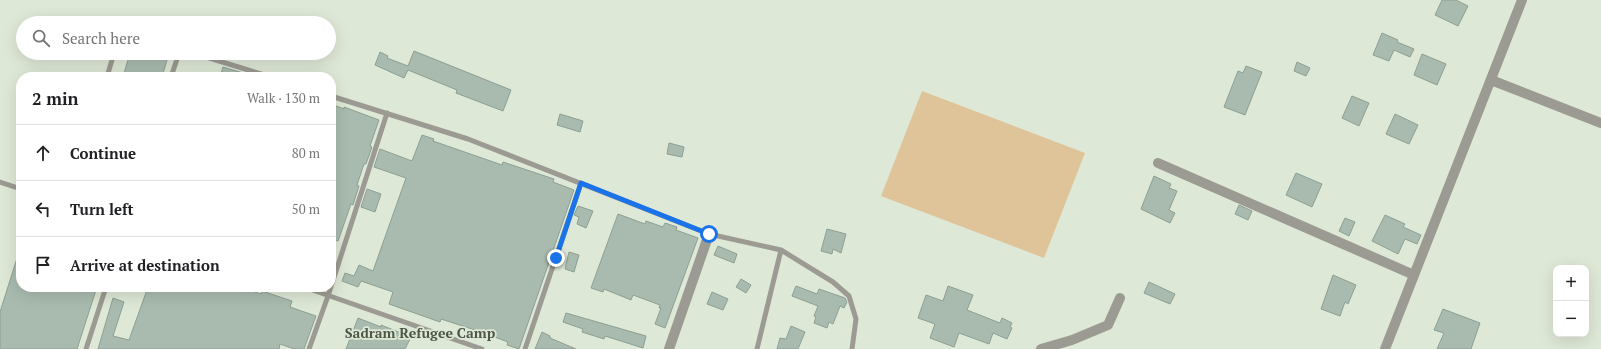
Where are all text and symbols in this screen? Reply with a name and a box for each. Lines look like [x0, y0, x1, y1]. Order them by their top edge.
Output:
search box [16, 16, 336, 60]
icon: search [30, 27, 52, 49]
text: Search here [62, 28, 140, 48]
text: 2 min [32, 87, 79, 110]
text: Walk · 130 m [247, 89, 320, 107]
icon: ahead [32, 142, 54, 164]
text: Continue [70, 143, 136, 163]
text: 80 m [292, 144, 320, 162]
icon: left [32, 198, 54, 220]
text: Turn left [70, 199, 134, 219]
text: 50 m [292, 200, 320, 218]
route start [700, 225, 718, 243]
route end [547, 249, 565, 267]
icon: arrive [32, 254, 54, 276]
text: Arrive at destination [70, 255, 220, 275]
map controls [1553, 265, 1589, 337]
button: + [1553, 265, 1589, 301]
button: − [1553, 301, 1589, 337]
district label: Sadram Refugee Camp [345, 323, 496, 342]

